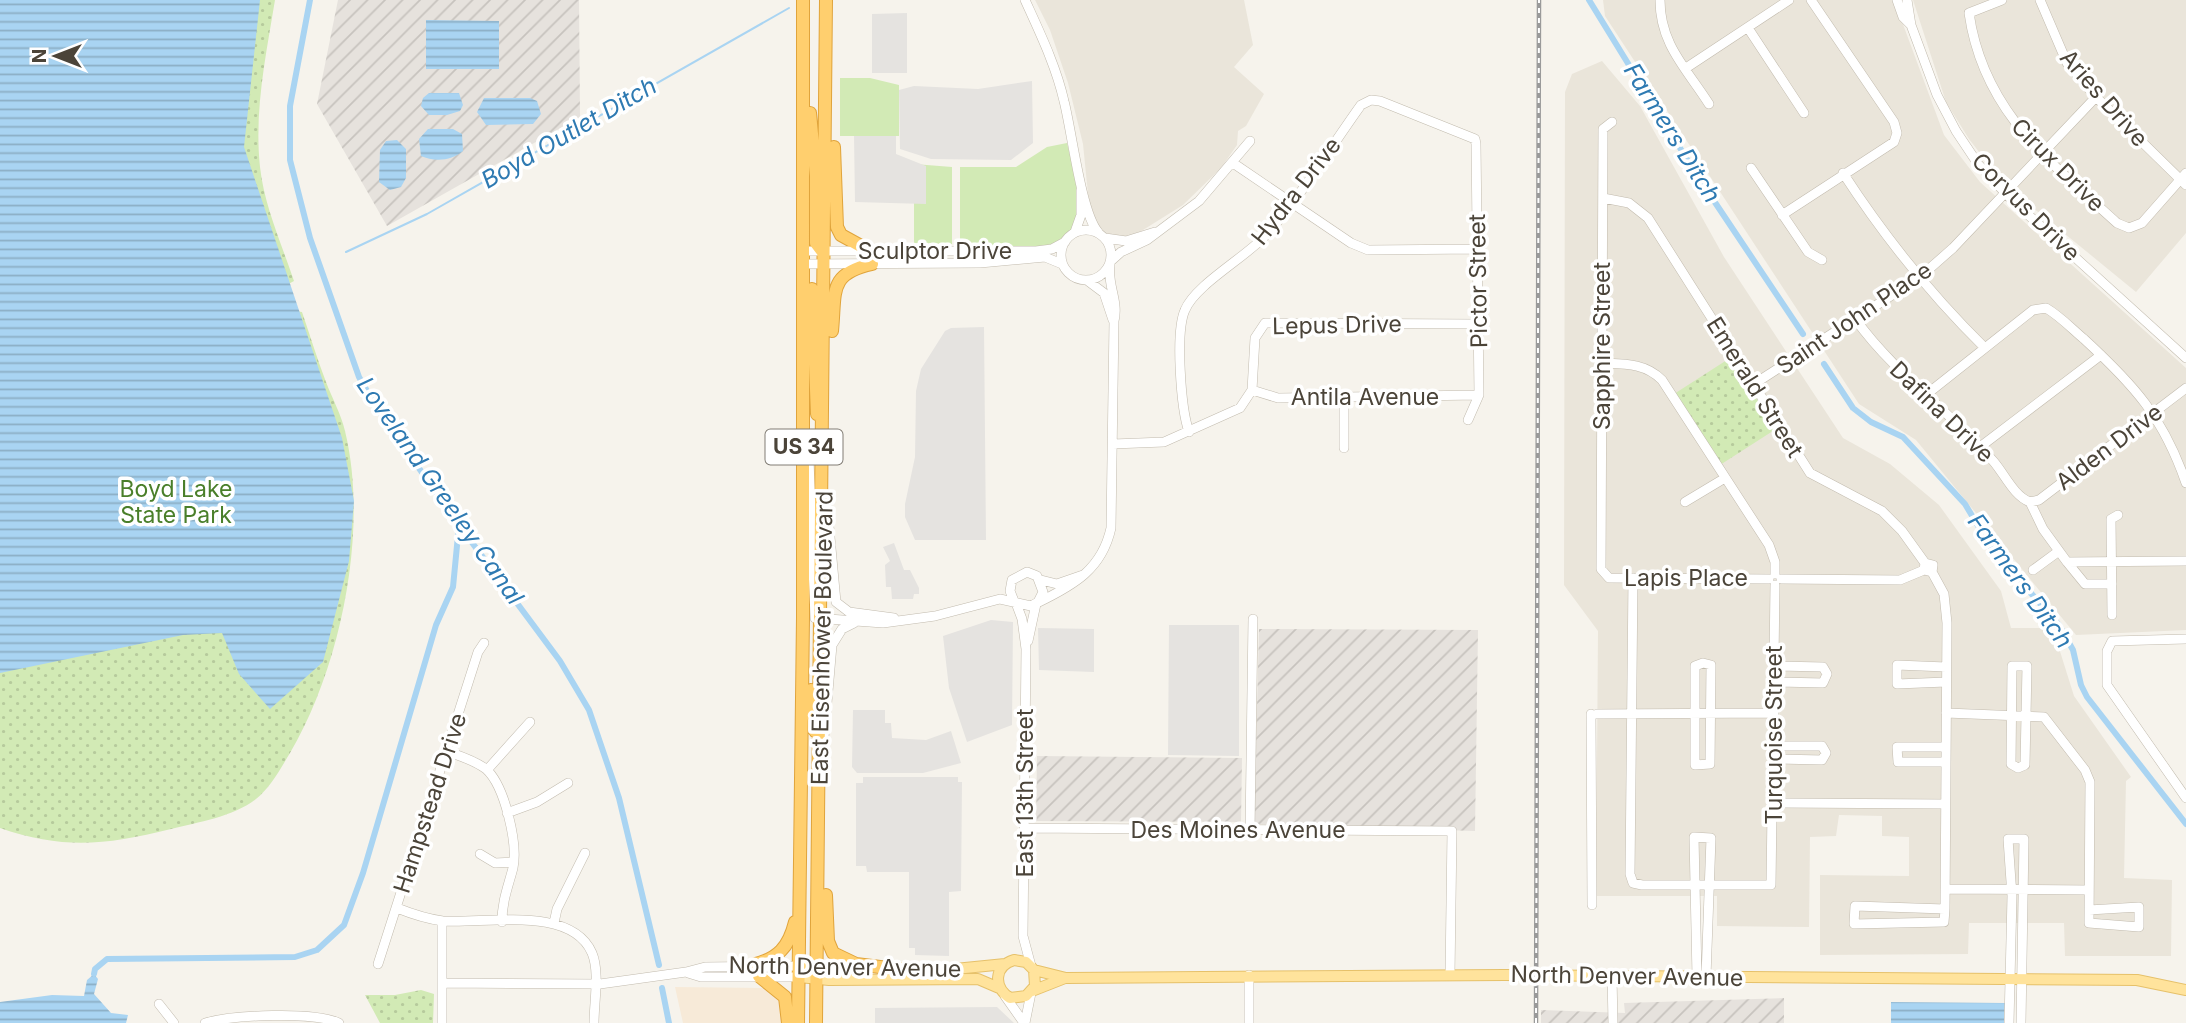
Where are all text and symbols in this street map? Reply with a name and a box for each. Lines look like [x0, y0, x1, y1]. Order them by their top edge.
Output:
north arrow [21, 21, 91, 91]
street label: Aries Drive [2054, 44, 2154, 152]
text: N [28, 49, 51, 63]
water label: Farmers Ditch [1618, 57, 1727, 208]
water label: Boyd Outlet Ditch [476, 71, 662, 194]
street label: Cirux Drive [2005, 112, 2111, 218]
street label: Hydra Drive [1245, 132, 1347, 250]
street label: Corvus Drive [1966, 147, 2086, 267]
street label: Pictor Street [1463, 213, 1493, 348]
street label: Sculptor Drive [858, 237, 1012, 265]
street label: Saint John Place [1771, 256, 1937, 380]
street label: Sapphire Street [1588, 261, 1616, 430]
street label: Lepus Drive [1272, 310, 1402, 340]
street label: Emerald Street [1701, 312, 1810, 463]
street label: Dafina Drive [1884, 356, 2000, 468]
water label: Loveland Greeley Canal [351, 371, 530, 610]
street label: Antila Avenue [1291, 383, 1439, 411]
street label: Alden Drive [2050, 398, 2168, 496]
road number: US 34 [766, 430, 842, 464]
park label: Boyd Lake State Park [120, 475, 232, 529]
street label: East Eisenhower Boulevard [805, 491, 839, 785]
water label: Farmers Ditch [1962, 508, 2079, 654]
street label: Lapis Place [1624, 564, 1748, 592]
street label: Turquoise Street [1760, 645, 1788, 825]
street label: East 13th Street [1011, 708, 1039, 877]
street label: Hampstead Drive [388, 709, 472, 897]
street label: Des Moines Avenue [1130, 816, 1346, 844]
street label: North Denver Avenue [728, 951, 962, 983]
street label: North Denver Avenue [1510, 960, 1744, 992]

